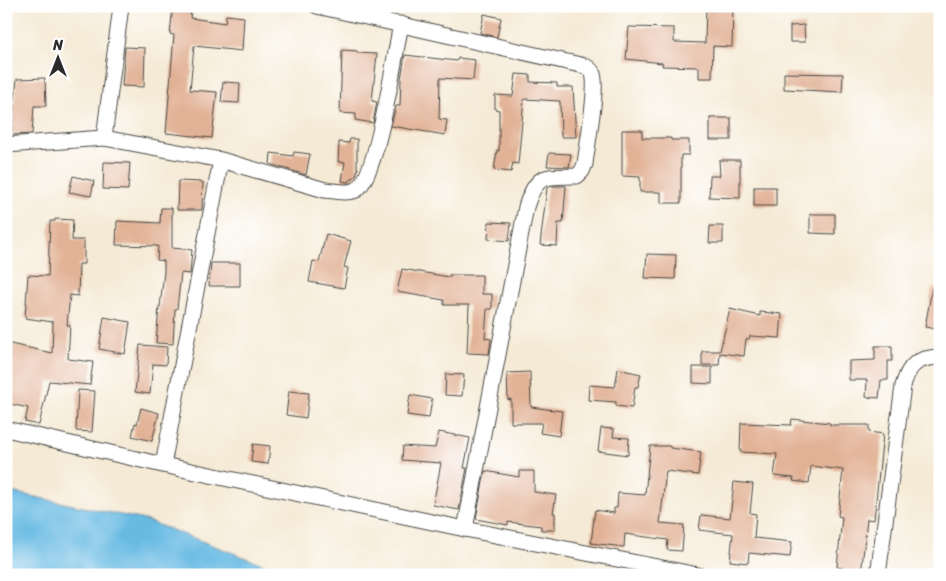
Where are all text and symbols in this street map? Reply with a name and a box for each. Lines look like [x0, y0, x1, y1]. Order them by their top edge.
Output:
north arrow [32, 32, 82, 82]
text: N [52, 33, 63, 58]

